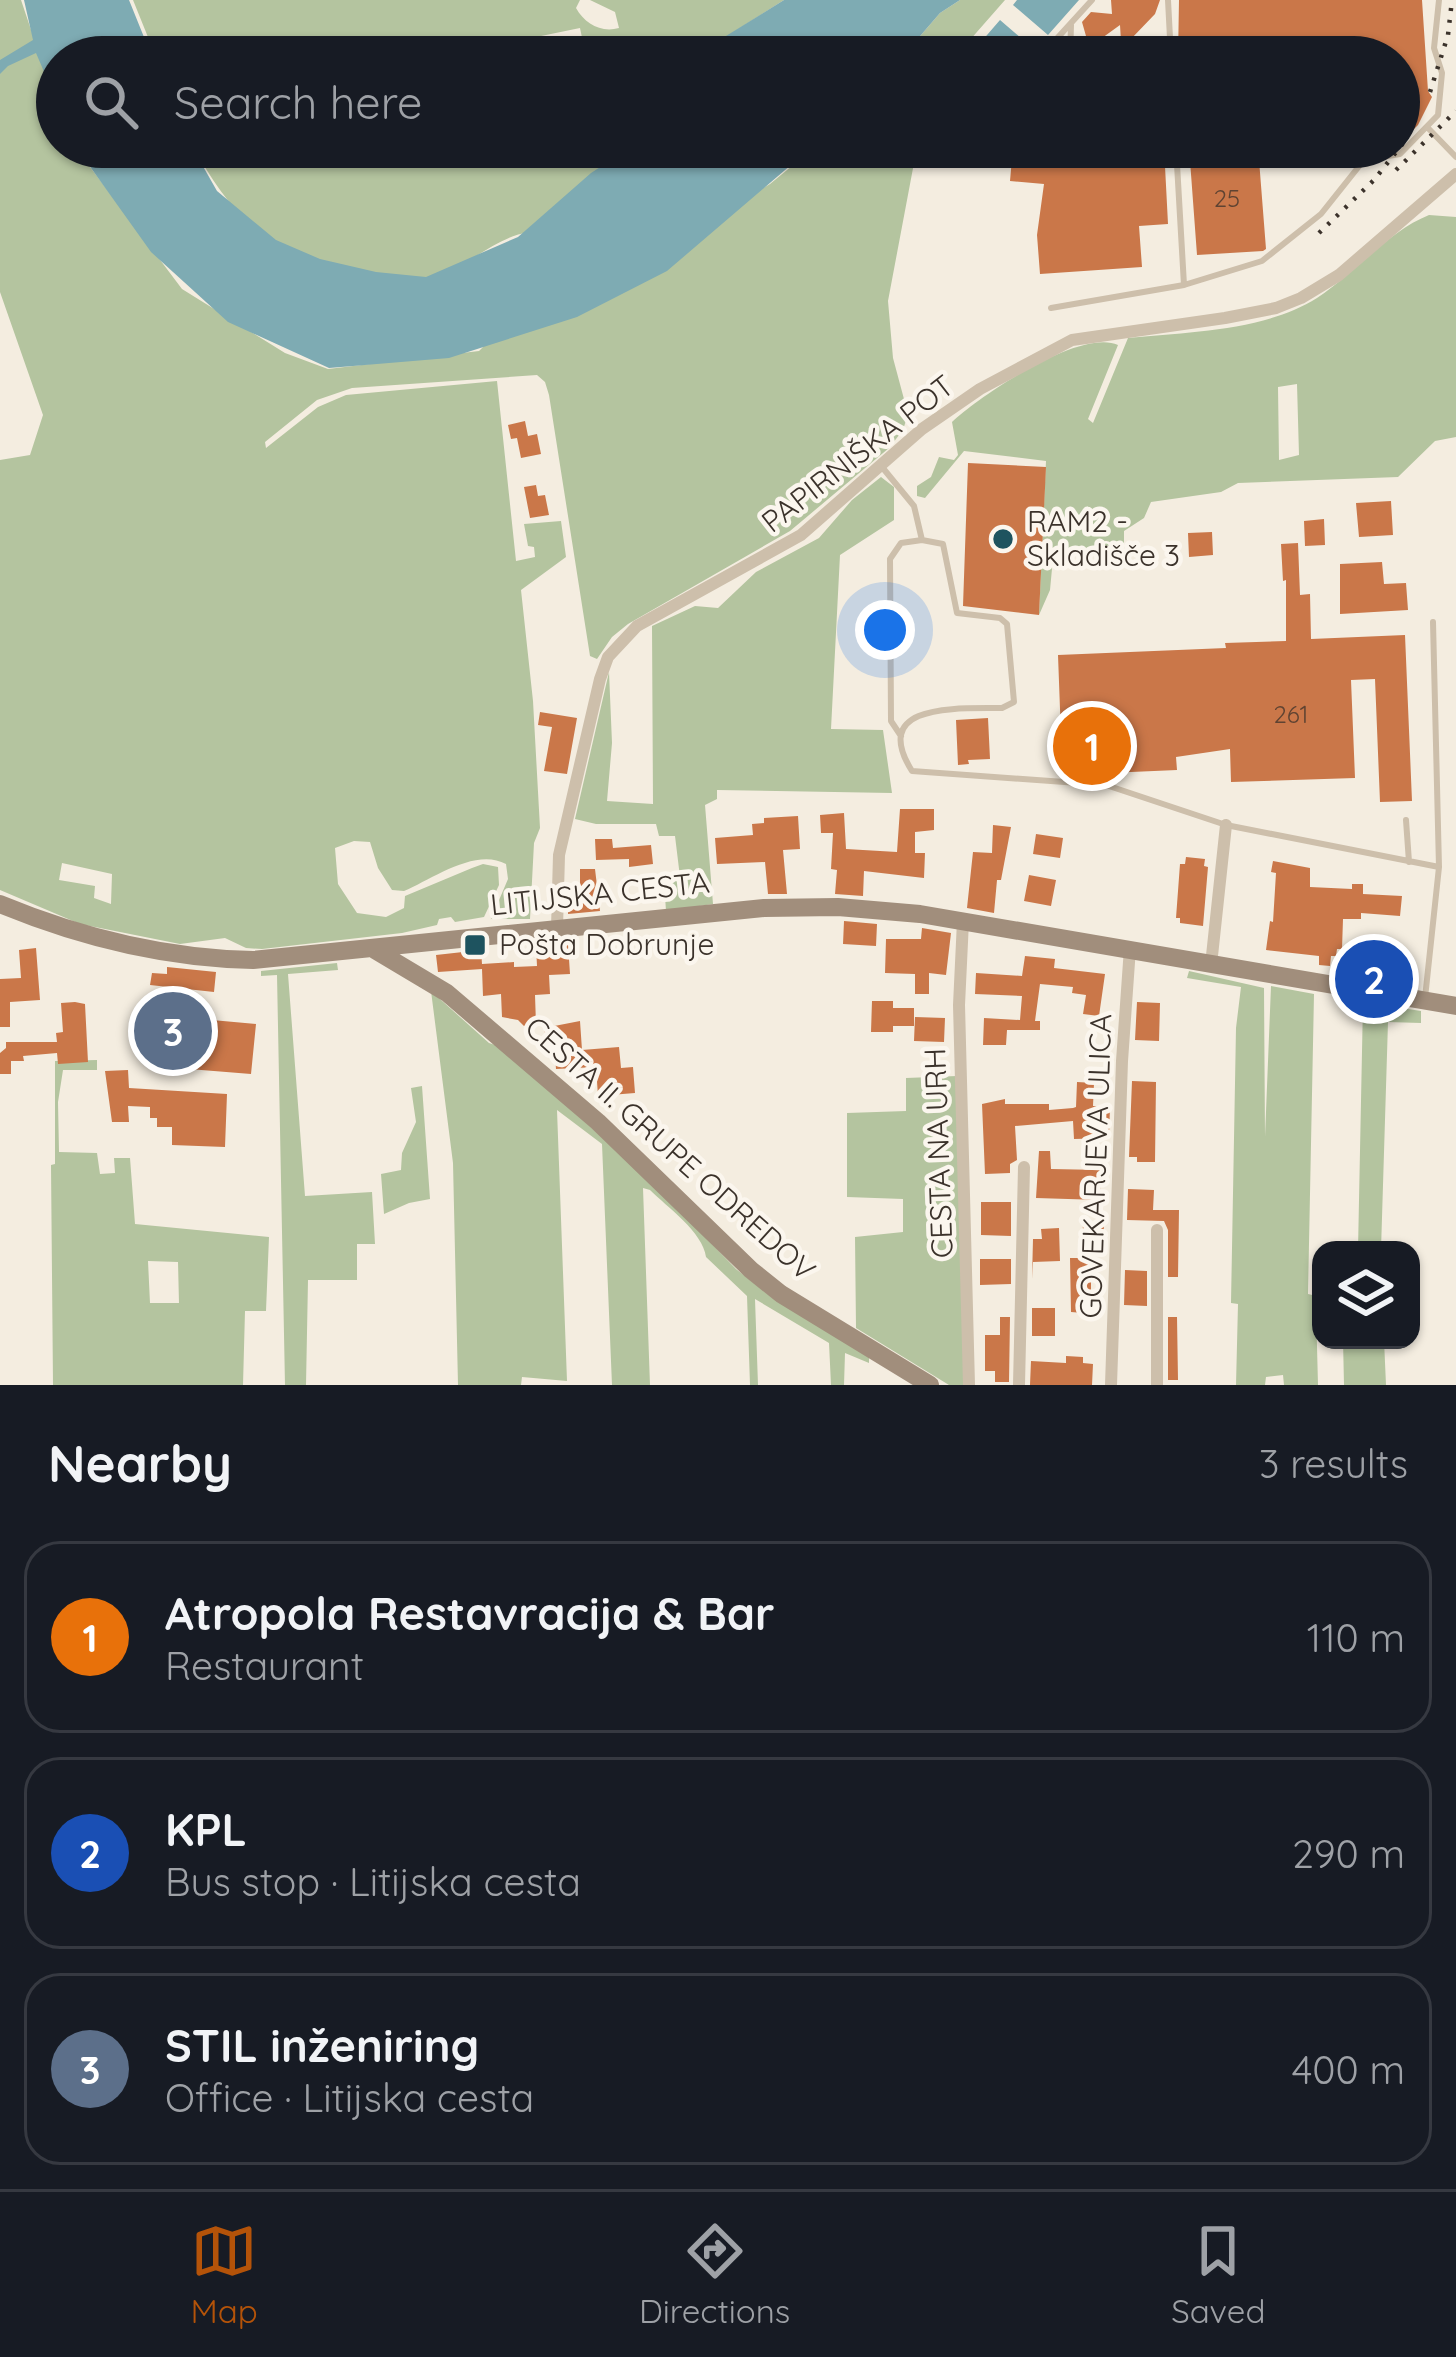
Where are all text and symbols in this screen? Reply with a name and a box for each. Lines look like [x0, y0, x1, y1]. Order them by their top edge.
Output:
search box [36, 36, 1420, 168]
icon: search [78, 69, 144, 135]
text: Search here [174, 74, 422, 130]
house number: 25 [1214, 183, 1240, 213]
street label: PAPIRNIŠKA POT [753, 366, 961, 540]
place label: RAM2 - Skladišče 3 [1027, 502, 1180, 574]
marker: RAM2 - Skladišče 3 [990, 526, 1016, 552]
your location [855, 600, 915, 660]
house number: 261 [1274, 699, 1308, 729]
pin: 1 [1053, 701, 1131, 791]
street label: LITIJSKA CESTA [488, 863, 712, 923]
place label: Pošta Dobrunje [499, 925, 714, 963]
marker: Pošta Dobrunje [462, 932, 488, 958]
pin: 2 [1335, 934, 1413, 1024]
pin: 3 [134, 986, 212, 1076]
street label: CESTA II. GRUPE ODREDOV [518, 1008, 824, 1289]
street label: GOVEKARJEVA ULICA [1071, 1013, 1119, 1319]
street label: CESTA NA URH [915, 1047, 961, 1259]
map controls [1312, 1241, 1420, 1349]
button: layers [1312, 1241, 1420, 1349]
text: Nearby [48, 1431, 232, 1495]
text: 3 results [1259, 1439, 1408, 1488]
text: Atropola Restavracija & Bar [165, 1585, 775, 1641]
text: 1 [82, 1613, 98, 1662]
text: 110 m [1307, 1613, 1405, 1662]
text: Restaurant [165, 1641, 364, 1690]
text: KPL [165, 1801, 247, 1857]
text: 2 [79, 1829, 101, 1878]
text: 290 m [1292, 1829, 1405, 1878]
text: Bus stop · Litijska cesta [165, 1857, 581, 1906]
text: STIL inženiring [165, 2017, 479, 2073]
text: 3 [80, 2045, 100, 2094]
text: 400 m [1292, 2045, 1405, 2094]
text: Office · Litijska cesta [165, 2073, 534, 2122]
tab: Map [191, 2218, 258, 2331]
tab: Directions [639, 2218, 790, 2331]
tab: Saved [1171, 2218, 1265, 2331]

